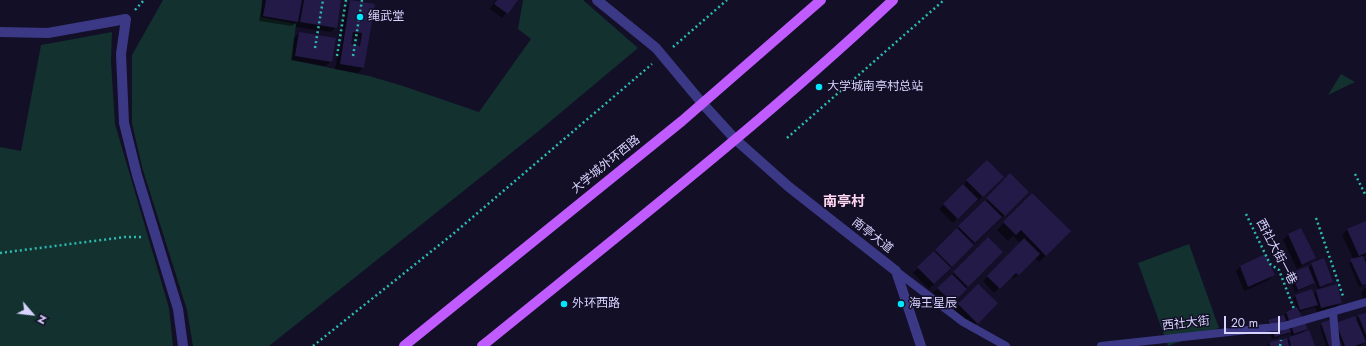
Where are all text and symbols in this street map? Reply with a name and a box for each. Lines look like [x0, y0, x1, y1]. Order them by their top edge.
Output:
place label: 绳武堂 [368, 10, 404, 24]
marker: 绳武堂 [355, 12, 365, 22]
place label: 大学城南亭村总站 [827, 80, 923, 94]
marker: 大学城南亭村总站 [814, 82, 824, 92]
street label: 大学城外环西路 [569, 133, 643, 197]
district label: 南亭村 [823, 195, 865, 211]
street label: 南亭大道 [849, 216, 895, 256]
street label: 西社大街一巷 [1253, 217, 1299, 287]
north arrow [12, 294, 52, 334]
place label: 外环西路 [572, 297, 620, 311]
place label: 海王星辰 [909, 297, 957, 311]
marker: 外环西路 [559, 299, 569, 309]
marker: 海王星辰 [896, 299, 906, 309]
scale bar [1226, 308, 1282, 334]
text: N [33, 312, 52, 327]
street label: 西社大街 [1161, 314, 1211, 334]
text: 20 m [1231, 314, 1258, 332]

